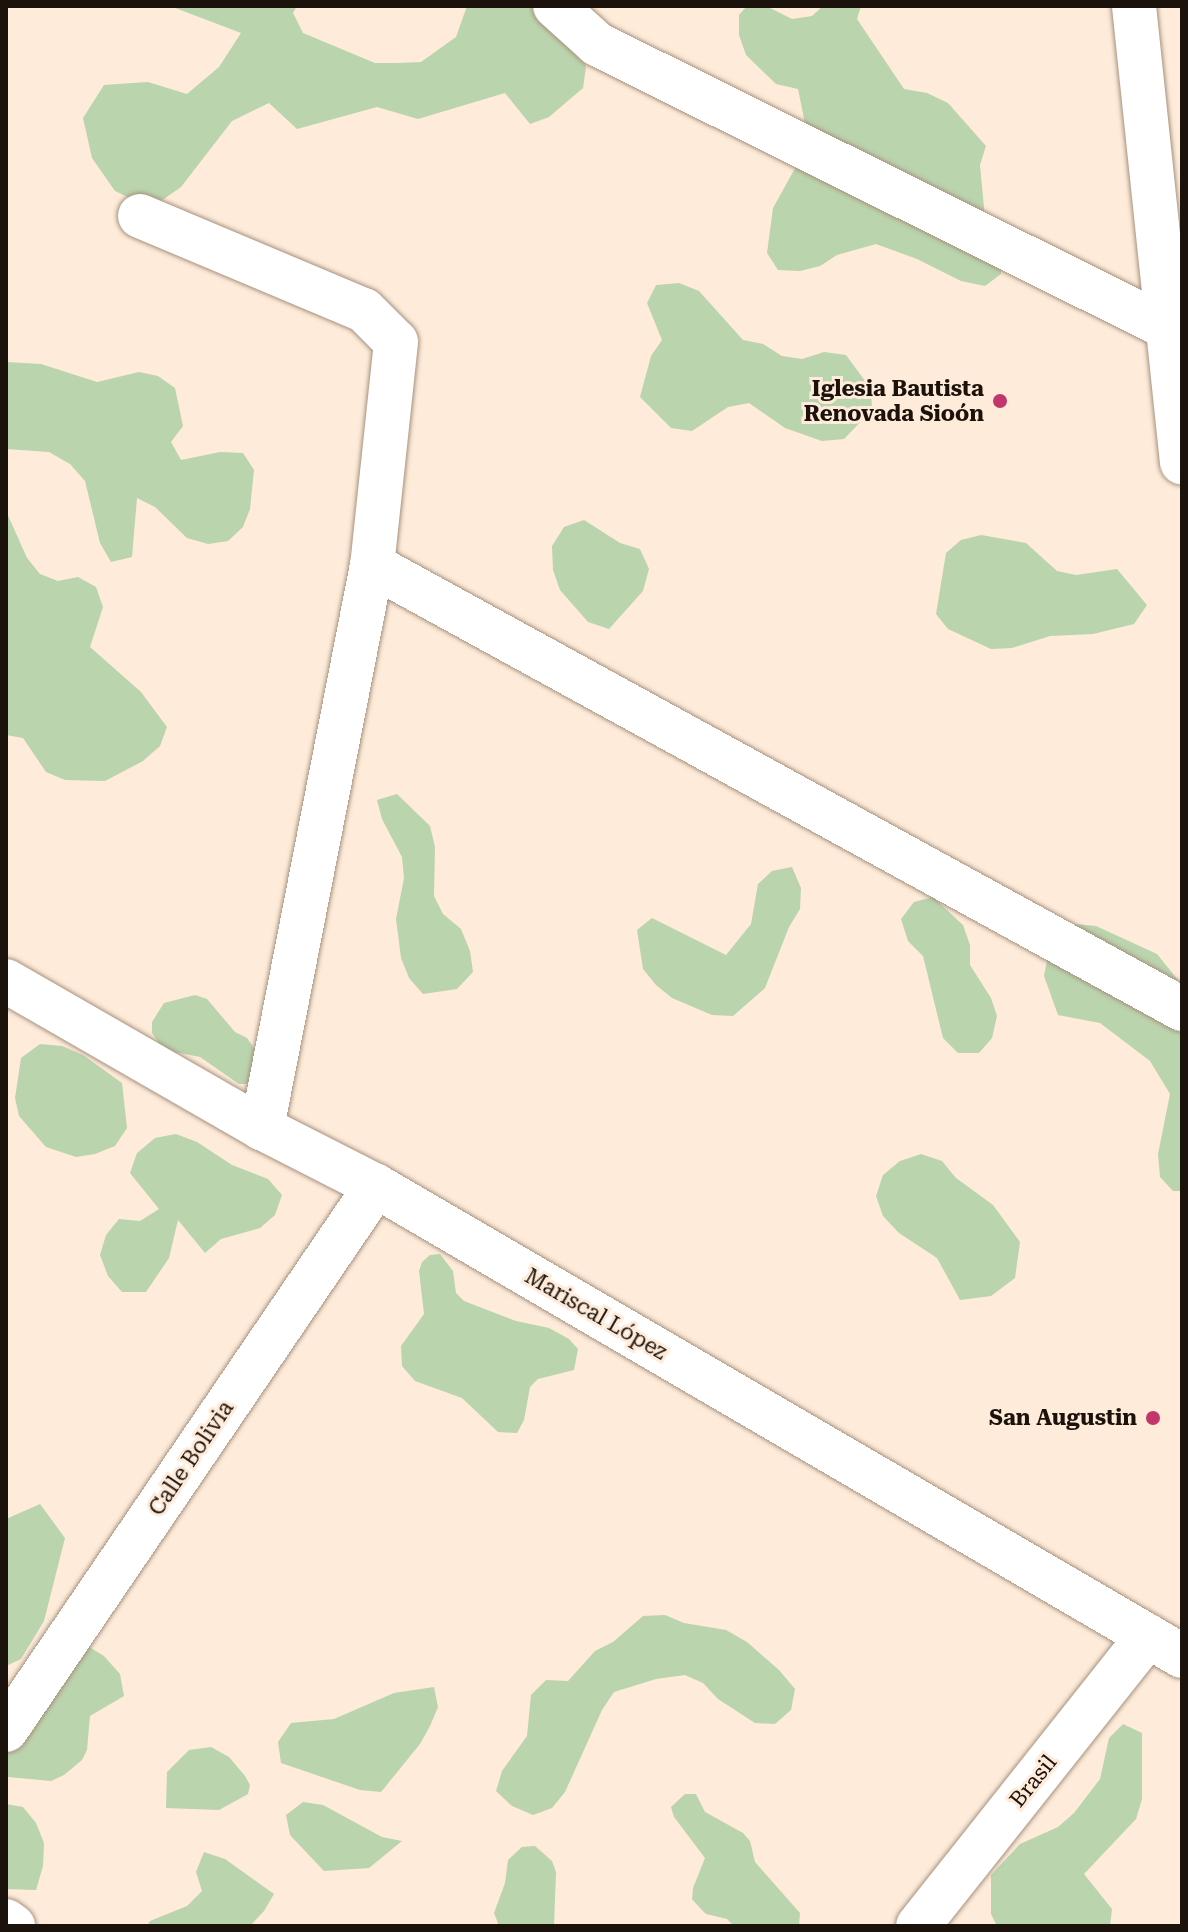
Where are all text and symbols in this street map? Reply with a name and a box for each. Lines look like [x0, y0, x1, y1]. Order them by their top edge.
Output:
place label: Iglesia Bautista Renovada Sioón [804, 375, 984, 426]
marker: Iglesia Bautista Renovada Sioón [991, 392, 1009, 410]
street label: Mariscal López [520, 1263, 672, 1365]
street label: Calle Bolivia [143, 1396, 239, 1520]
place label: San Augustin [989, 1405, 1137, 1431]
marker: San Augustin [1144, 1409, 1162, 1427]
street label: Brasil [1004, 1749, 1062, 1813]

